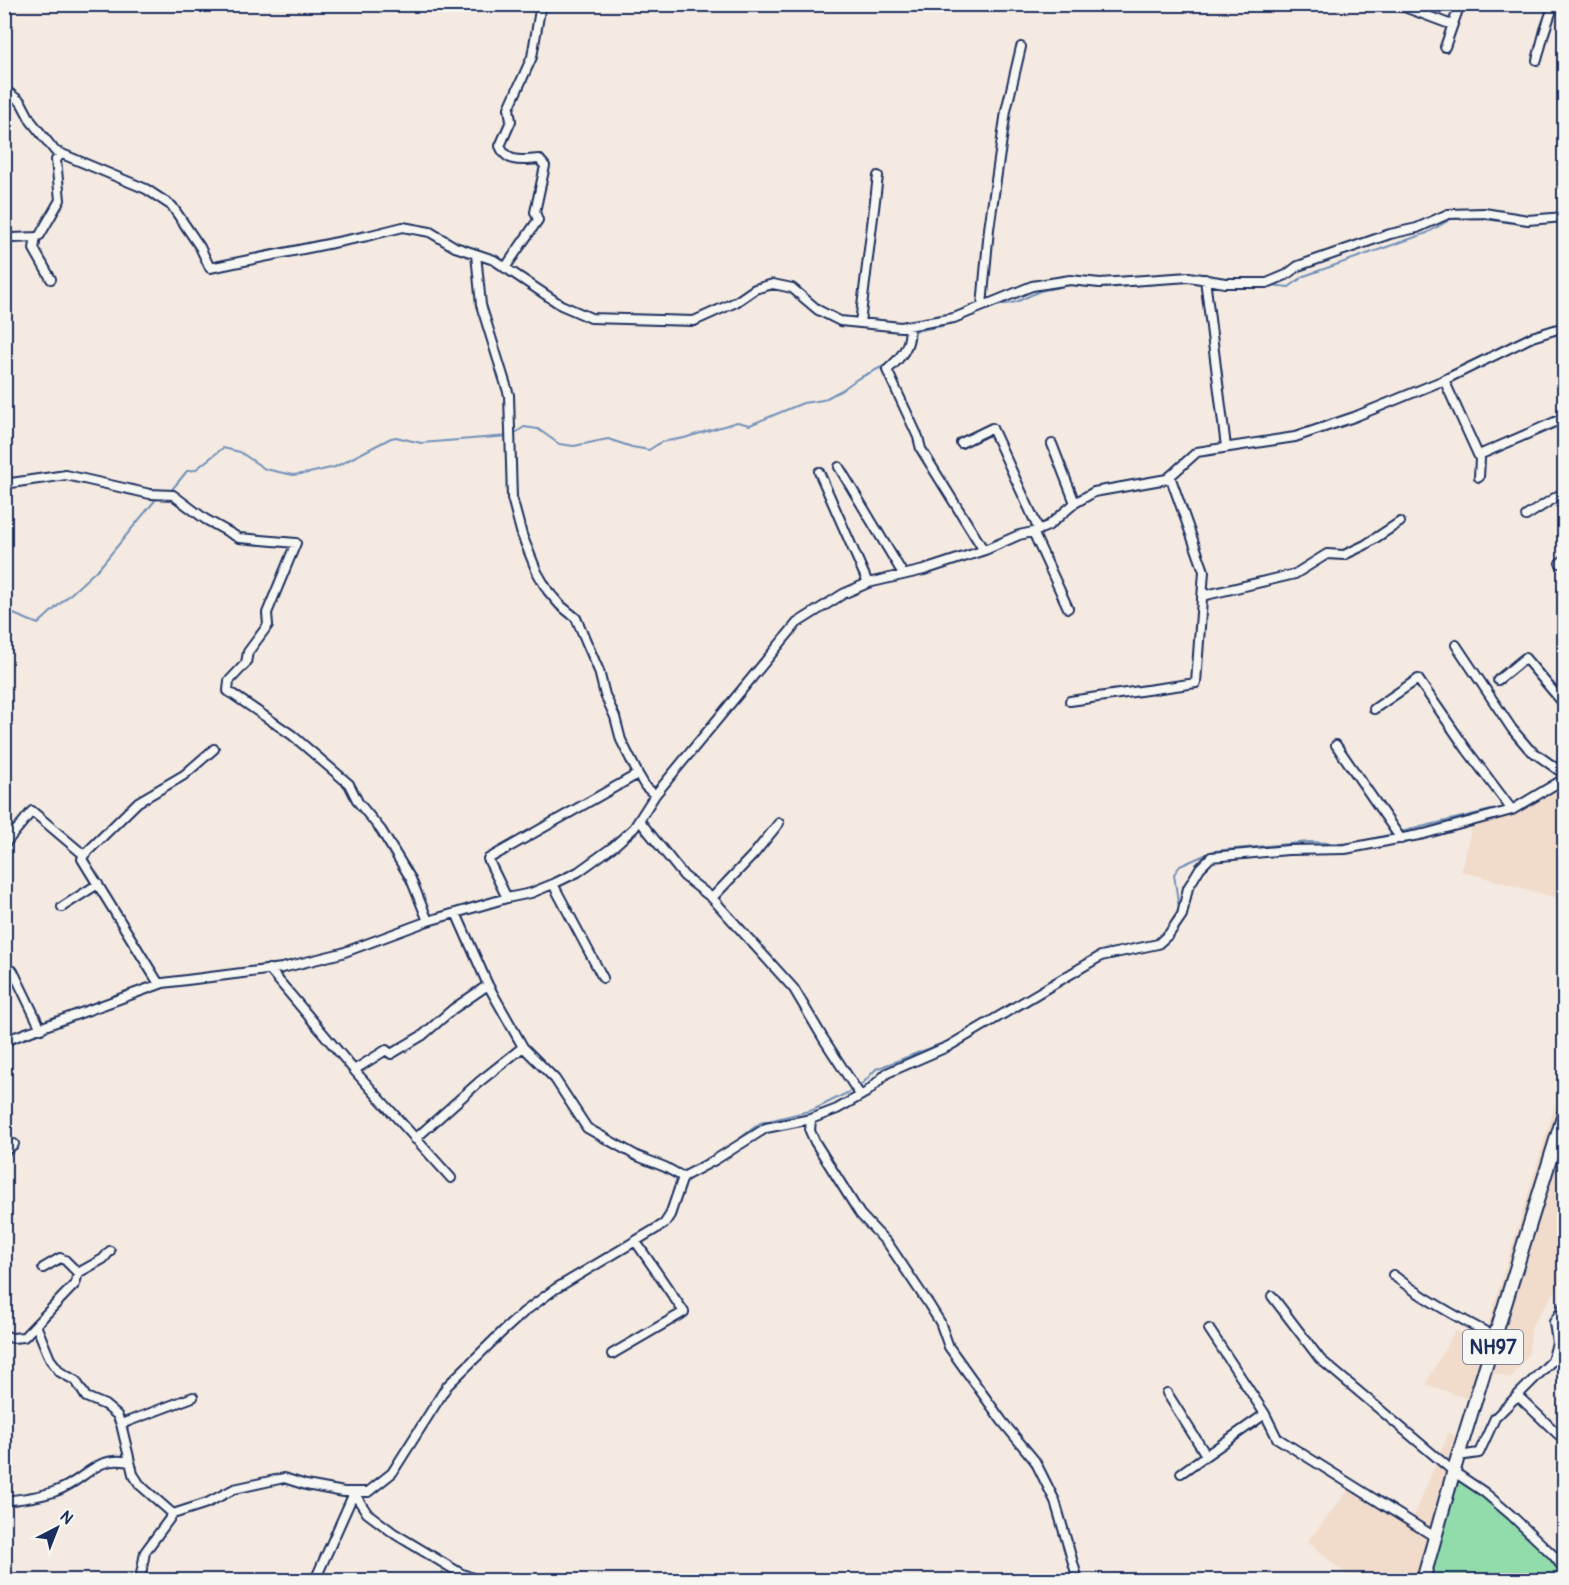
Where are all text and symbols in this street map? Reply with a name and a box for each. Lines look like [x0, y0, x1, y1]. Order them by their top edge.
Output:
road number: NH97 [1463, 1330, 1523, 1364]
north arrow [27, 1498, 87, 1558]
text: N [56, 1507, 77, 1529]

